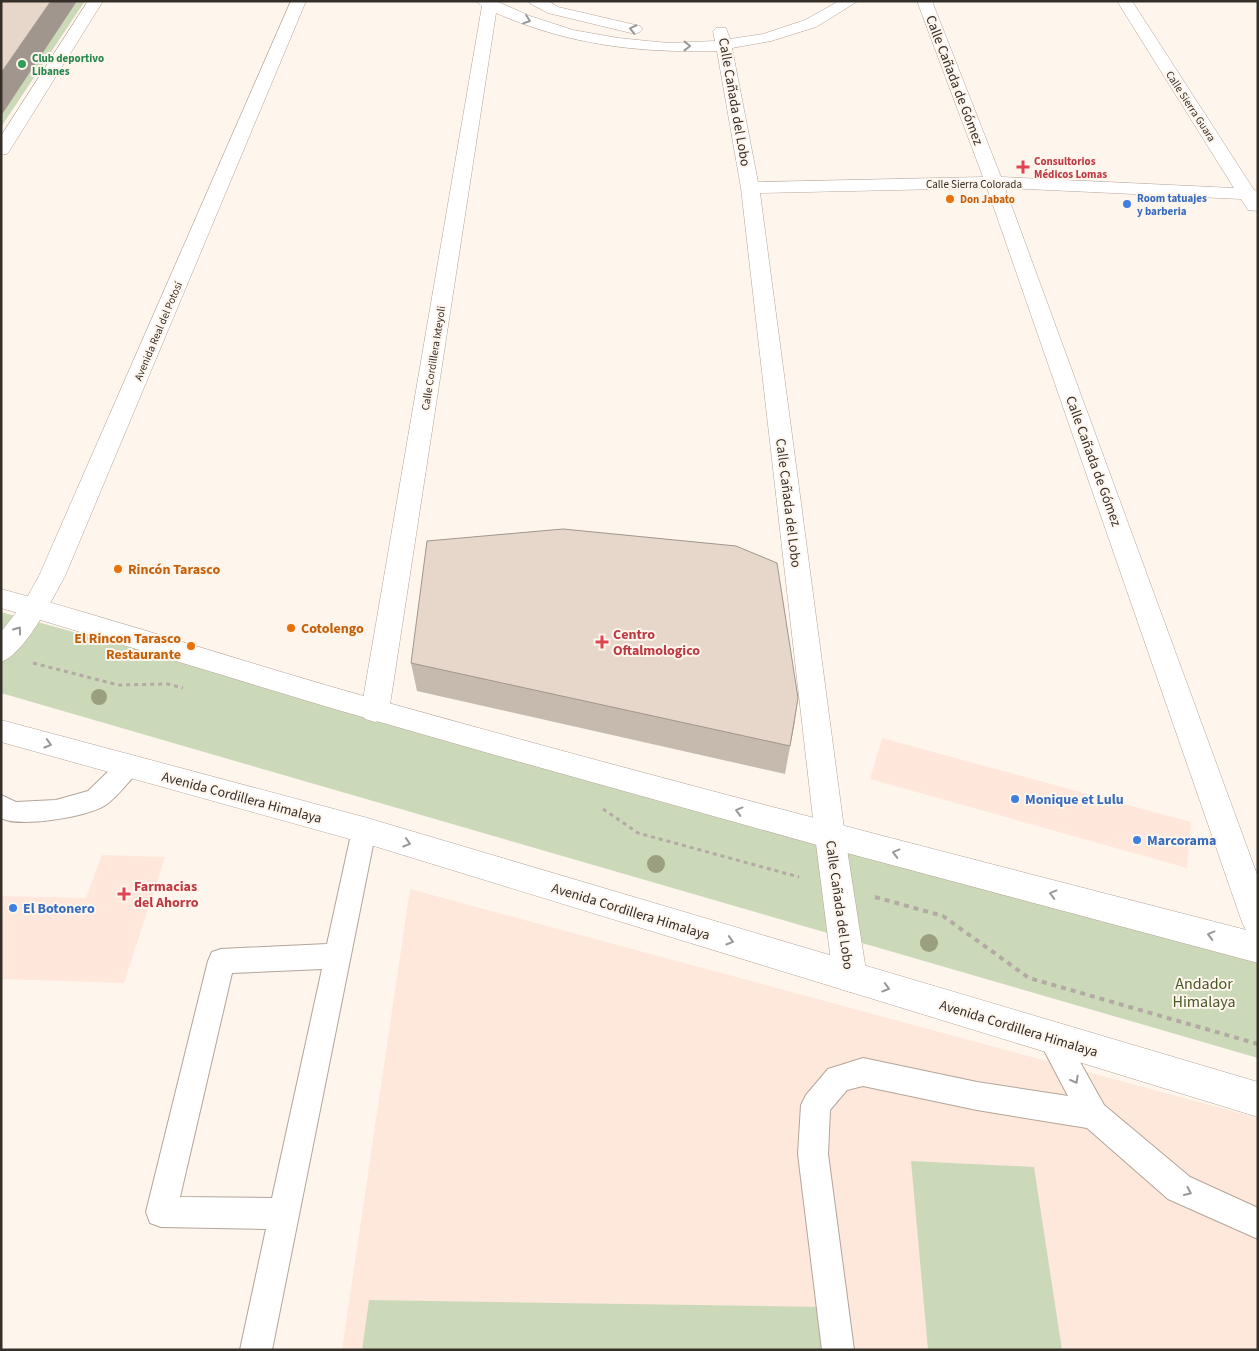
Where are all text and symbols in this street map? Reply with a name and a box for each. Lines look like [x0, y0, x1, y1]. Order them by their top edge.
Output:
street label: Calle Cañada de Gómez [920, 13, 988, 148]
one-way arrow [523, 15, 531, 25]
one-way arrow [629, 24, 637, 35]
street label: Calle Cañada del Lobo [713, 36, 755, 168]
one-way arrow [683, 41, 691, 51]
place label: Club deportivo Libanes [32, 51, 104, 79]
marker: Club deportivo Libanes [16, 58, 28, 70]
street label: Calle Sierra Guara [1162, 68, 1219, 145]
place label: Consultorios Médicos Lomas [1034, 154, 1107, 182]
marker: Consultorios Médicos Lomas [1016, 160, 1030, 174]
street label: Calle Sierra Colorada [926, 177, 1022, 192]
place label: Room tatuajes y barberia [1137, 191, 1207, 219]
place label: Don Jabato [960, 192, 1015, 207]
marker: Don Jabato [944, 193, 956, 205]
marker: Room tatuajes y barberia [1121, 198, 1133, 210]
street label: Avenida Real del Potosí [131, 279, 186, 383]
street label: Calle Cordillera Ixteyoli [418, 305, 449, 411]
street label: Calle Cañada de Gómez [1060, 393, 1126, 529]
street label: Calle Cañada del Lobo [770, 437, 806, 569]
place label: Rincón Tarasco [128, 560, 220, 580]
marker: Rincón Tarasco [112, 563, 124, 575]
place label: Cotolengo [301, 619, 364, 639]
marker: Cotolengo [285, 622, 297, 634]
place label: Centro Oftalmologico [613, 625, 700, 661]
one-way arrow [12, 626, 21, 635]
place label: El Rincon Tarasco Restaurante [74, 629, 181, 665]
marker: Centro Oftalmologico [595, 635, 609, 649]
marker: El Rincon Tarasco Restaurante [185, 640, 197, 652]
one-way arrow [44, 738, 52, 748]
street label: Avenida Cordillera Himalaya [160, 767, 324, 829]
place label: Monique et Lulu [1025, 790, 1124, 810]
marker: Monique et Lulu [1009, 793, 1021, 805]
one-way arrow [736, 806, 744, 816]
place label: Marcorama [1147, 831, 1216, 851]
marker: Marcorama [1131, 834, 1143, 846]
one-way arrow [402, 838, 411, 848]
street label: Calle Cañada del Lobo [820, 839, 858, 971]
one-way arrow [892, 848, 901, 859]
place label: Farmacias del Ahorro [134, 877, 199, 913]
street label: Avenida Cordillera Himalaya [549, 878, 712, 946]
marker: Farmacias del Ahorro [118, 888, 130, 900]
one-way arrow [1049, 889, 1058, 900]
place label: El Botonero [23, 899, 95, 919]
marker: El Botonero [7, 902, 19, 914]
one-way arrow [1207, 931, 1215, 941]
one-way arrow [726, 935, 734, 945]
park label: Andador Himalaya [1172, 973, 1236, 1013]
one-way arrow [881, 982, 889, 992]
street label: Avenida Cordillera Himalaya [937, 995, 1100, 1063]
one-way arrow [1068, 1075, 1078, 1084]
one-way arrow [1183, 1186, 1192, 1197]

